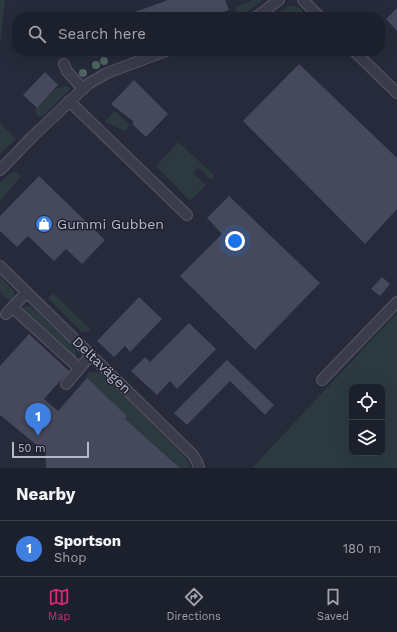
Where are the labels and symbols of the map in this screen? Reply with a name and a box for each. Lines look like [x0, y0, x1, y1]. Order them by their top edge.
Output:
shop icon: Gummi Gubben [34, 214, 54, 234]
place label: Gummi Gubben [57, 216, 164, 232]
your location [225, 231, 245, 251]
street label: Deltavägen [69, 333, 135, 397]
pin: 1 [25, 403, 51, 436]
scale bar [12, 440, 89, 459]

